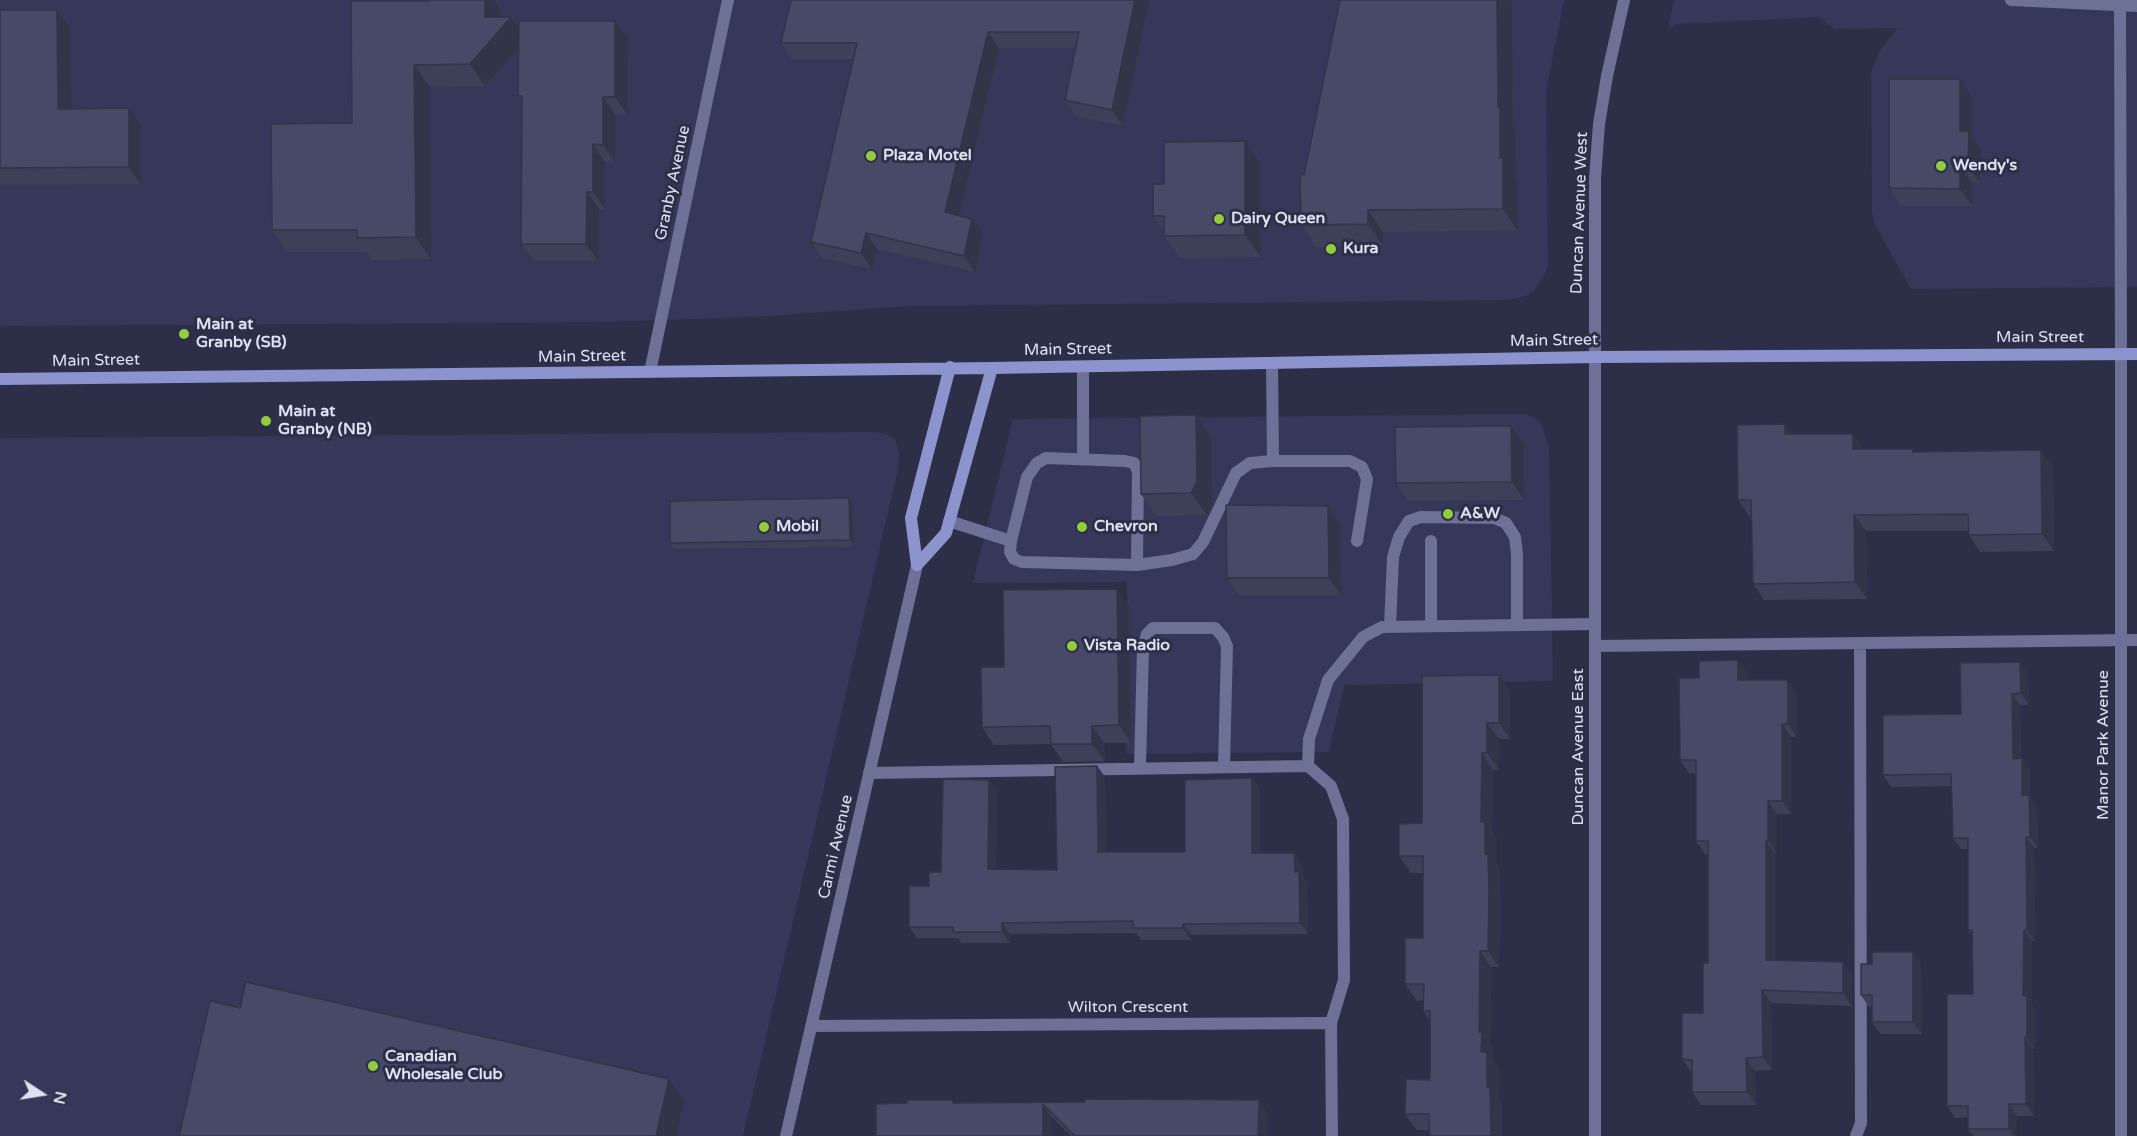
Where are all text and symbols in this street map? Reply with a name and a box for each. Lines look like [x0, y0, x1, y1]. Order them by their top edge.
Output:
street label: Granby Avenue [651, 124, 695, 242]
street label: Duncan Avenue West [1568, 131, 1592, 295]
place label: Plaza Motel [883, 146, 972, 166]
marker: Plaza Motel [864, 149, 878, 163]
place label: Wendy's [1953, 156, 2017, 176]
marker: Wendy's [1934, 159, 1948, 173]
place label: Dairy Queen [1231, 209, 1325, 229]
marker: Dairy Queen [1212, 212, 1226, 226]
place label: Kura [1343, 239, 1379, 259]
marker: Kura [1324, 242, 1338, 256]
place label: Main at Granby (SB) [196, 315, 286, 353]
marker: Main at Granby (SB) [177, 327, 191, 341]
street label: Main Street [1996, 328, 2084, 348]
street label: Main Street [1510, 331, 1598, 351]
street label: Main Street [1024, 340, 1112, 360]
street label: Main Street [538, 347, 626, 367]
street label: Main Street [52, 351, 140, 371]
place label: Main at Granby (NB) [278, 402, 372, 440]
marker: Main at Granby (NB) [259, 414, 273, 428]
place label: A&W [1460, 504, 1500, 524]
marker: A&W [1441, 507, 1455, 521]
place label: Mobil [776, 517, 819, 537]
place label: Chevron [1094, 517, 1158, 537]
marker: Mobil [757, 520, 771, 534]
marker: Chevron [1075, 520, 1089, 534]
place label: Vista Radio [1084, 636, 1170, 656]
marker: Vista Radio [1065, 639, 1079, 653]
street label: Duncan Avenue East [1569, 668, 1589, 826]
street label: Manor Park Avenue [2094, 670, 2114, 820]
street label: Carmi Avenue [815, 793, 857, 901]
street label: Wilton Crescent [1068, 998, 1188, 1018]
place label: Canadian Wholesale Club [385, 1047, 503, 1085]
marker: Canadian Wholesale Club [366, 1059, 380, 1073]
north arrow [12, 1064, 72, 1124]
text: N [48, 1089, 71, 1106]

